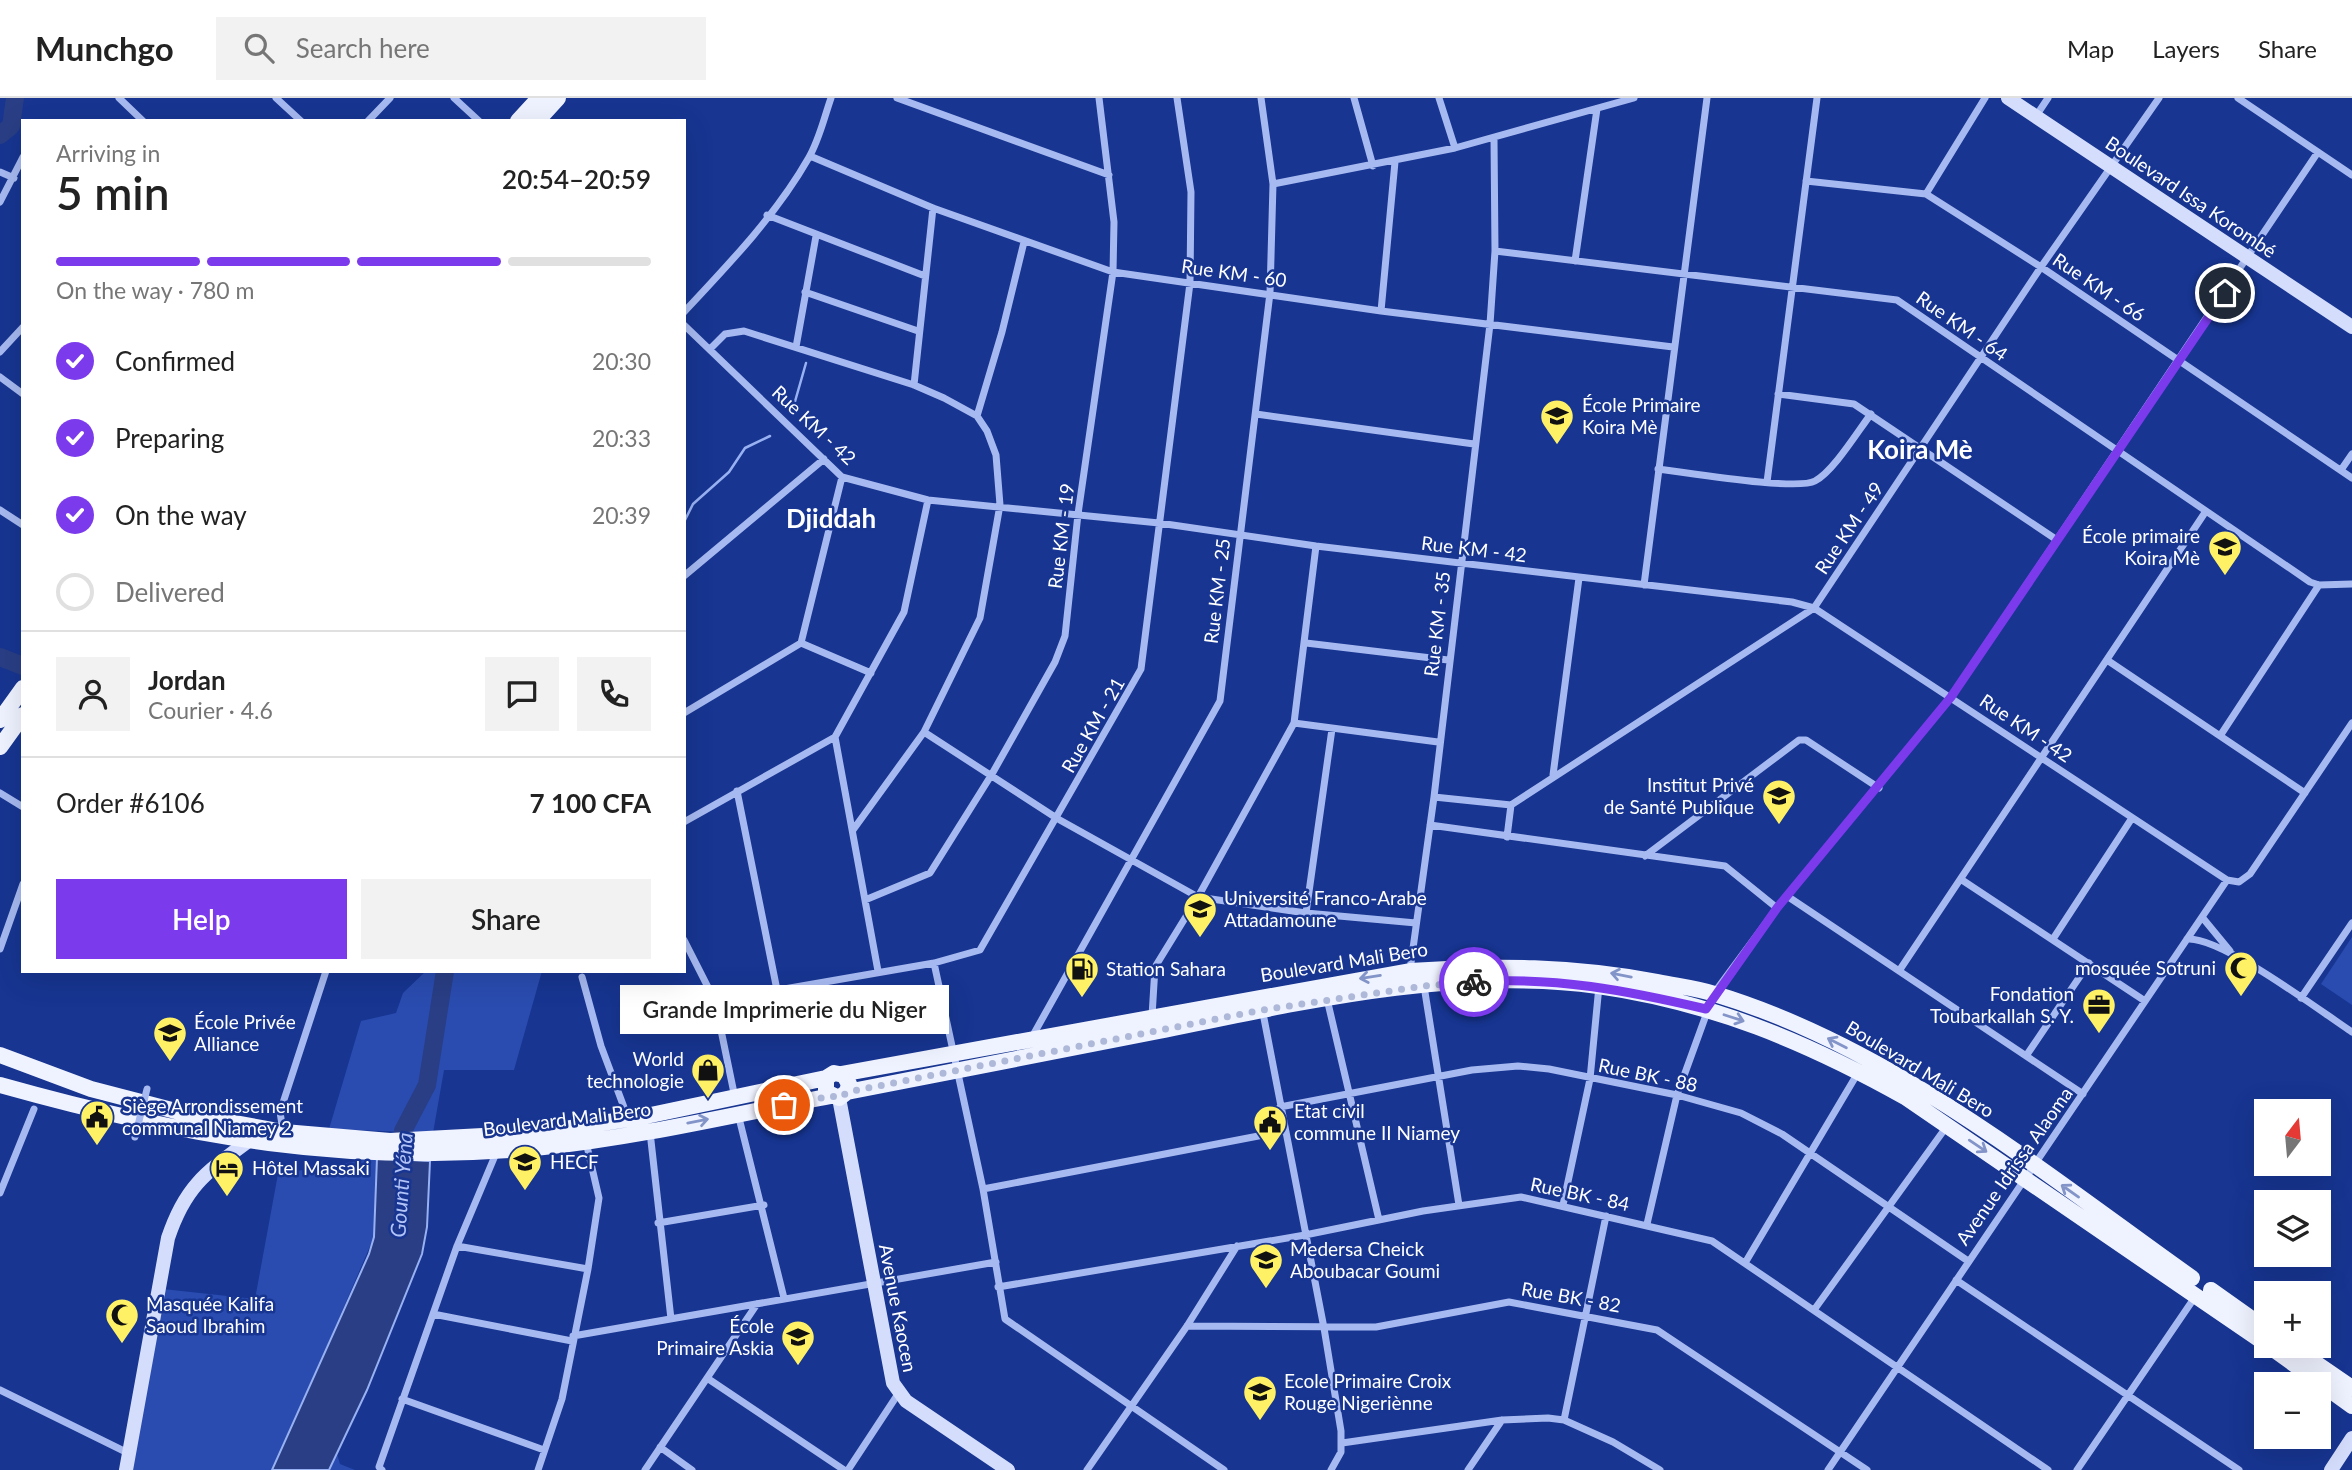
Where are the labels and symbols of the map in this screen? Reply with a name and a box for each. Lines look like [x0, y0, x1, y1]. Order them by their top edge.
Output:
street label: Boulevard Issa Korombé [2102, 131, 2281, 262]
street label: Rue KM - 66 [2049, 247, 2150, 326]
street label: Rue KM - 60 [1180, 254, 1288, 291]
pin [2195, 263, 2255, 323]
street label: Rue KM - 64 [1912, 286, 2012, 365]
street label: Rue KM - 42 [768, 380, 861, 469]
place label: École Primaire Koira Mè [1582, 393, 1700, 438]
school or university icon: École Primaire Koira Mè [1538, 397, 1576, 446]
district label: Koira Mè [1867, 433, 1973, 465]
street label: Rue KM - 49 [1809, 477, 1888, 578]
street label: Rue KM - 19 [1043, 482, 1078, 590]
district label: Djiddah [786, 502, 876, 534]
place label: École primaire Koira Mè [2082, 524, 2200, 569]
school or university icon: École primaire Koira Mè [2206, 528, 2244, 577]
street label: Rue KM - 42 [1420, 531, 1528, 566]
street label: Rue KM - 25 [1199, 537, 1234, 645]
street label: Rue KM - 35 [1419, 570, 1454, 678]
street label: Rue KM - 21 [1056, 673, 1129, 776]
street label: Rue KM - 42 [1976, 688, 2077, 767]
place label: Institut Privé de Santé Publique [1604, 773, 1754, 818]
school or university icon: Institut Privé de Santé Publique [1760, 777, 1798, 826]
place label: Université Franco-Arabe Attadamoune [1224, 886, 1427, 931]
school or university icon: Université Franco-Arabe Attadamoune [1181, 890, 1219, 939]
street label: Boulevard Mali Bero [1259, 937, 1429, 986]
courier [1439, 947, 1509, 1017]
mosque icon: mosquée Sotruni [2222, 949, 2260, 998]
fuel station icon: Station Sahara [1063, 950, 1101, 999]
place label: mosquée Sotruni [2075, 956, 2216, 979]
place label: Station Sahara [1106, 957, 1226, 980]
one-way arrow [1610, 968, 1633, 981]
one-way arrow [1359, 971, 1382, 984]
place label: Fondation Toubarkallah S. Y. [1930, 982, 2074, 1027]
callout: Grande Imprimerie du Niger [620, 986, 948, 1035]
office icon: Fondation Toubarkallah S. Y. [2080, 986, 2118, 1035]
place label: École Privée Alliance [194, 1010, 296, 1055]
one-way arrow [1723, 1013, 1745, 1026]
school or university icon: École Privée Alliance [151, 1014, 189, 1063]
street label: Boulevard Mali Bero [1842, 1015, 1999, 1122]
one-way arrow [1827, 1035, 1848, 1049]
place label: World technologie [586, 1047, 684, 1092]
shop icon: World technologie [689, 1051, 727, 1100]
street label: Rue BK - 88 [1596, 1053, 1700, 1096]
pin [754, 1075, 814, 1135]
street label: Avenue Idrissa Alaoma [1950, 1082, 2077, 1249]
place label: Siège Arrondissement communal Niamey 2 [122, 1094, 303, 1139]
street label: Boulevard Mali Bero [482, 1097, 652, 1140]
public building icon: Siège Arrondissement communal Niamey 2 [78, 1098, 116, 1147]
place label: Etat civil commune II Niamey [1294, 1099, 1460, 1144]
north arrow [2254, 1099, 2331, 1176]
public building icon: Etat civil commune II Niamey [1251, 1103, 1289, 1152]
one-way arrow [686, 1114, 709, 1128]
water label: Gounti Yéna [384, 1131, 417, 1238]
one-way arrow [1968, 1139, 1987, 1153]
school or university icon: HECF [506, 1143, 544, 1192]
hotel icon: Hôtel Massaki [208, 1149, 246, 1198]
place label: HECF [550, 1150, 599, 1173]
place label: Hôtel Massaki [252, 1156, 370, 1179]
street label: Rue BK - 84 [1528, 1172, 1632, 1215]
one-way arrow [2061, 1184, 2080, 1198]
place label: Medersa Cheick Aboubacar Goumi [1290, 1237, 1440, 1282]
school or university icon: Medersa Cheick Aboubacar Goumi [1247, 1241, 1285, 1290]
street label: Avenue Kaocen [875, 1242, 922, 1374]
street label: Rue BK - 82 [1520, 1276, 1623, 1317]
place label: Masquée Kalifa Saoud Ibrahim [146, 1292, 274, 1337]
mosque icon: Masquée Kalifa Saoud Ibrahim [103, 1296, 141, 1345]
place label: École Primaire Askia [656, 1314, 774, 1359]
school or university icon: École Primaire Askia [779, 1318, 817, 1367]
place label: Ecole Primaire Croix Rouge Nigeriènne [1284, 1369, 1452, 1414]
school or university icon: Ecole Primaire Croix Rouge Nigeriènne [1241, 1373, 1279, 1422]

